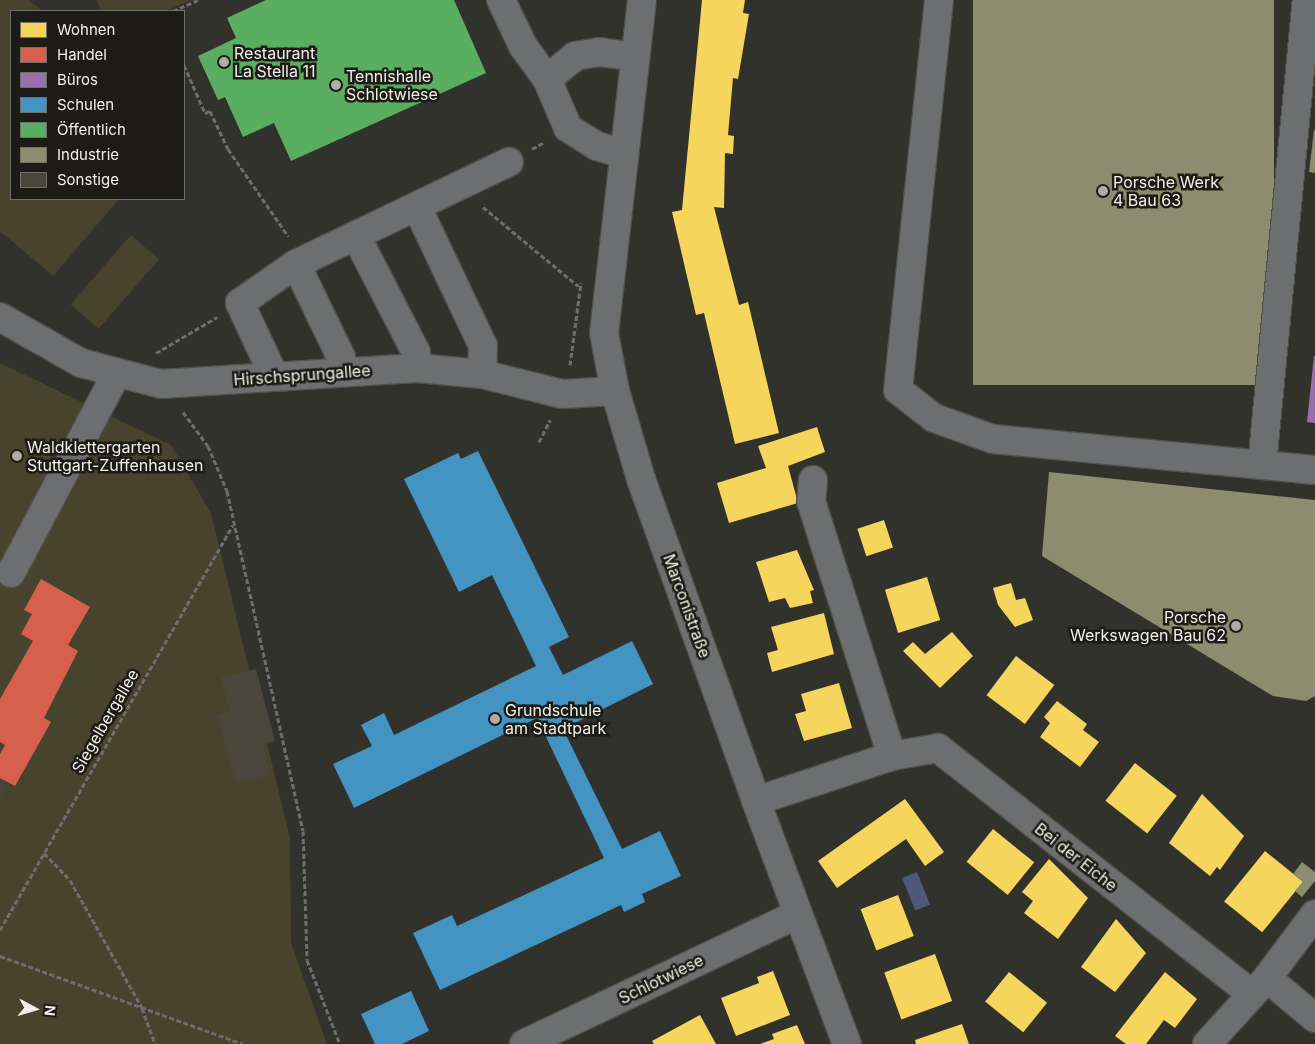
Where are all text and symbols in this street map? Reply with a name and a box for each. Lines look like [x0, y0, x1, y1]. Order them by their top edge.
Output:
legend [10, 10, 185, 200]
text: Wohnen [57, 20, 115, 39]
place label: Restaurant La Stella 11 [234, 43, 315, 81]
text: Handel [57, 45, 107, 64]
marker: Restaurant La Stella 11 [218, 56, 230, 68]
place label: Tennishalle Schlotwiese [346, 66, 438, 104]
text: Büros [57, 70, 98, 89]
marker: Tennishalle Schlotwiese [330, 79, 342, 91]
text: Schulen [57, 95, 114, 114]
text: Öffentlich [57, 120, 126, 139]
text: Industrie [57, 145, 119, 164]
text: Sonstige [57, 170, 119, 189]
place label: Porsche Werk 4 Bau 63 [1113, 172, 1219, 210]
marker: Porsche Werk 4 Bau 63 [1097, 185, 1109, 197]
street label: Hirschsprungallee [233, 361, 371, 389]
place label: Waldklettergarten Stuttgart-Zuffenhausen [27, 437, 203, 475]
marker: Waldklettergarten Stuttgart-Zuffenhausen [11, 450, 23, 462]
street label: Marconistraße [659, 551, 715, 661]
place label: Porsche Werkswagen Bau 62 [1070, 607, 1226, 645]
marker: Porsche Werkswagen Bau 62 [1230, 620, 1242, 632]
street label: Siegelbergallee [68, 666, 142, 776]
place label: Grundschule am Stadtpark [505, 700, 606, 738]
marker: Grundschule am Stadtpark [489, 713, 501, 725]
street label: Bei der Eiche [1031, 819, 1121, 895]
street label: Schlotwiese [616, 950, 706, 1008]
north arrow [10, 984, 60, 1034]
text: N [41, 1004, 59, 1017]

